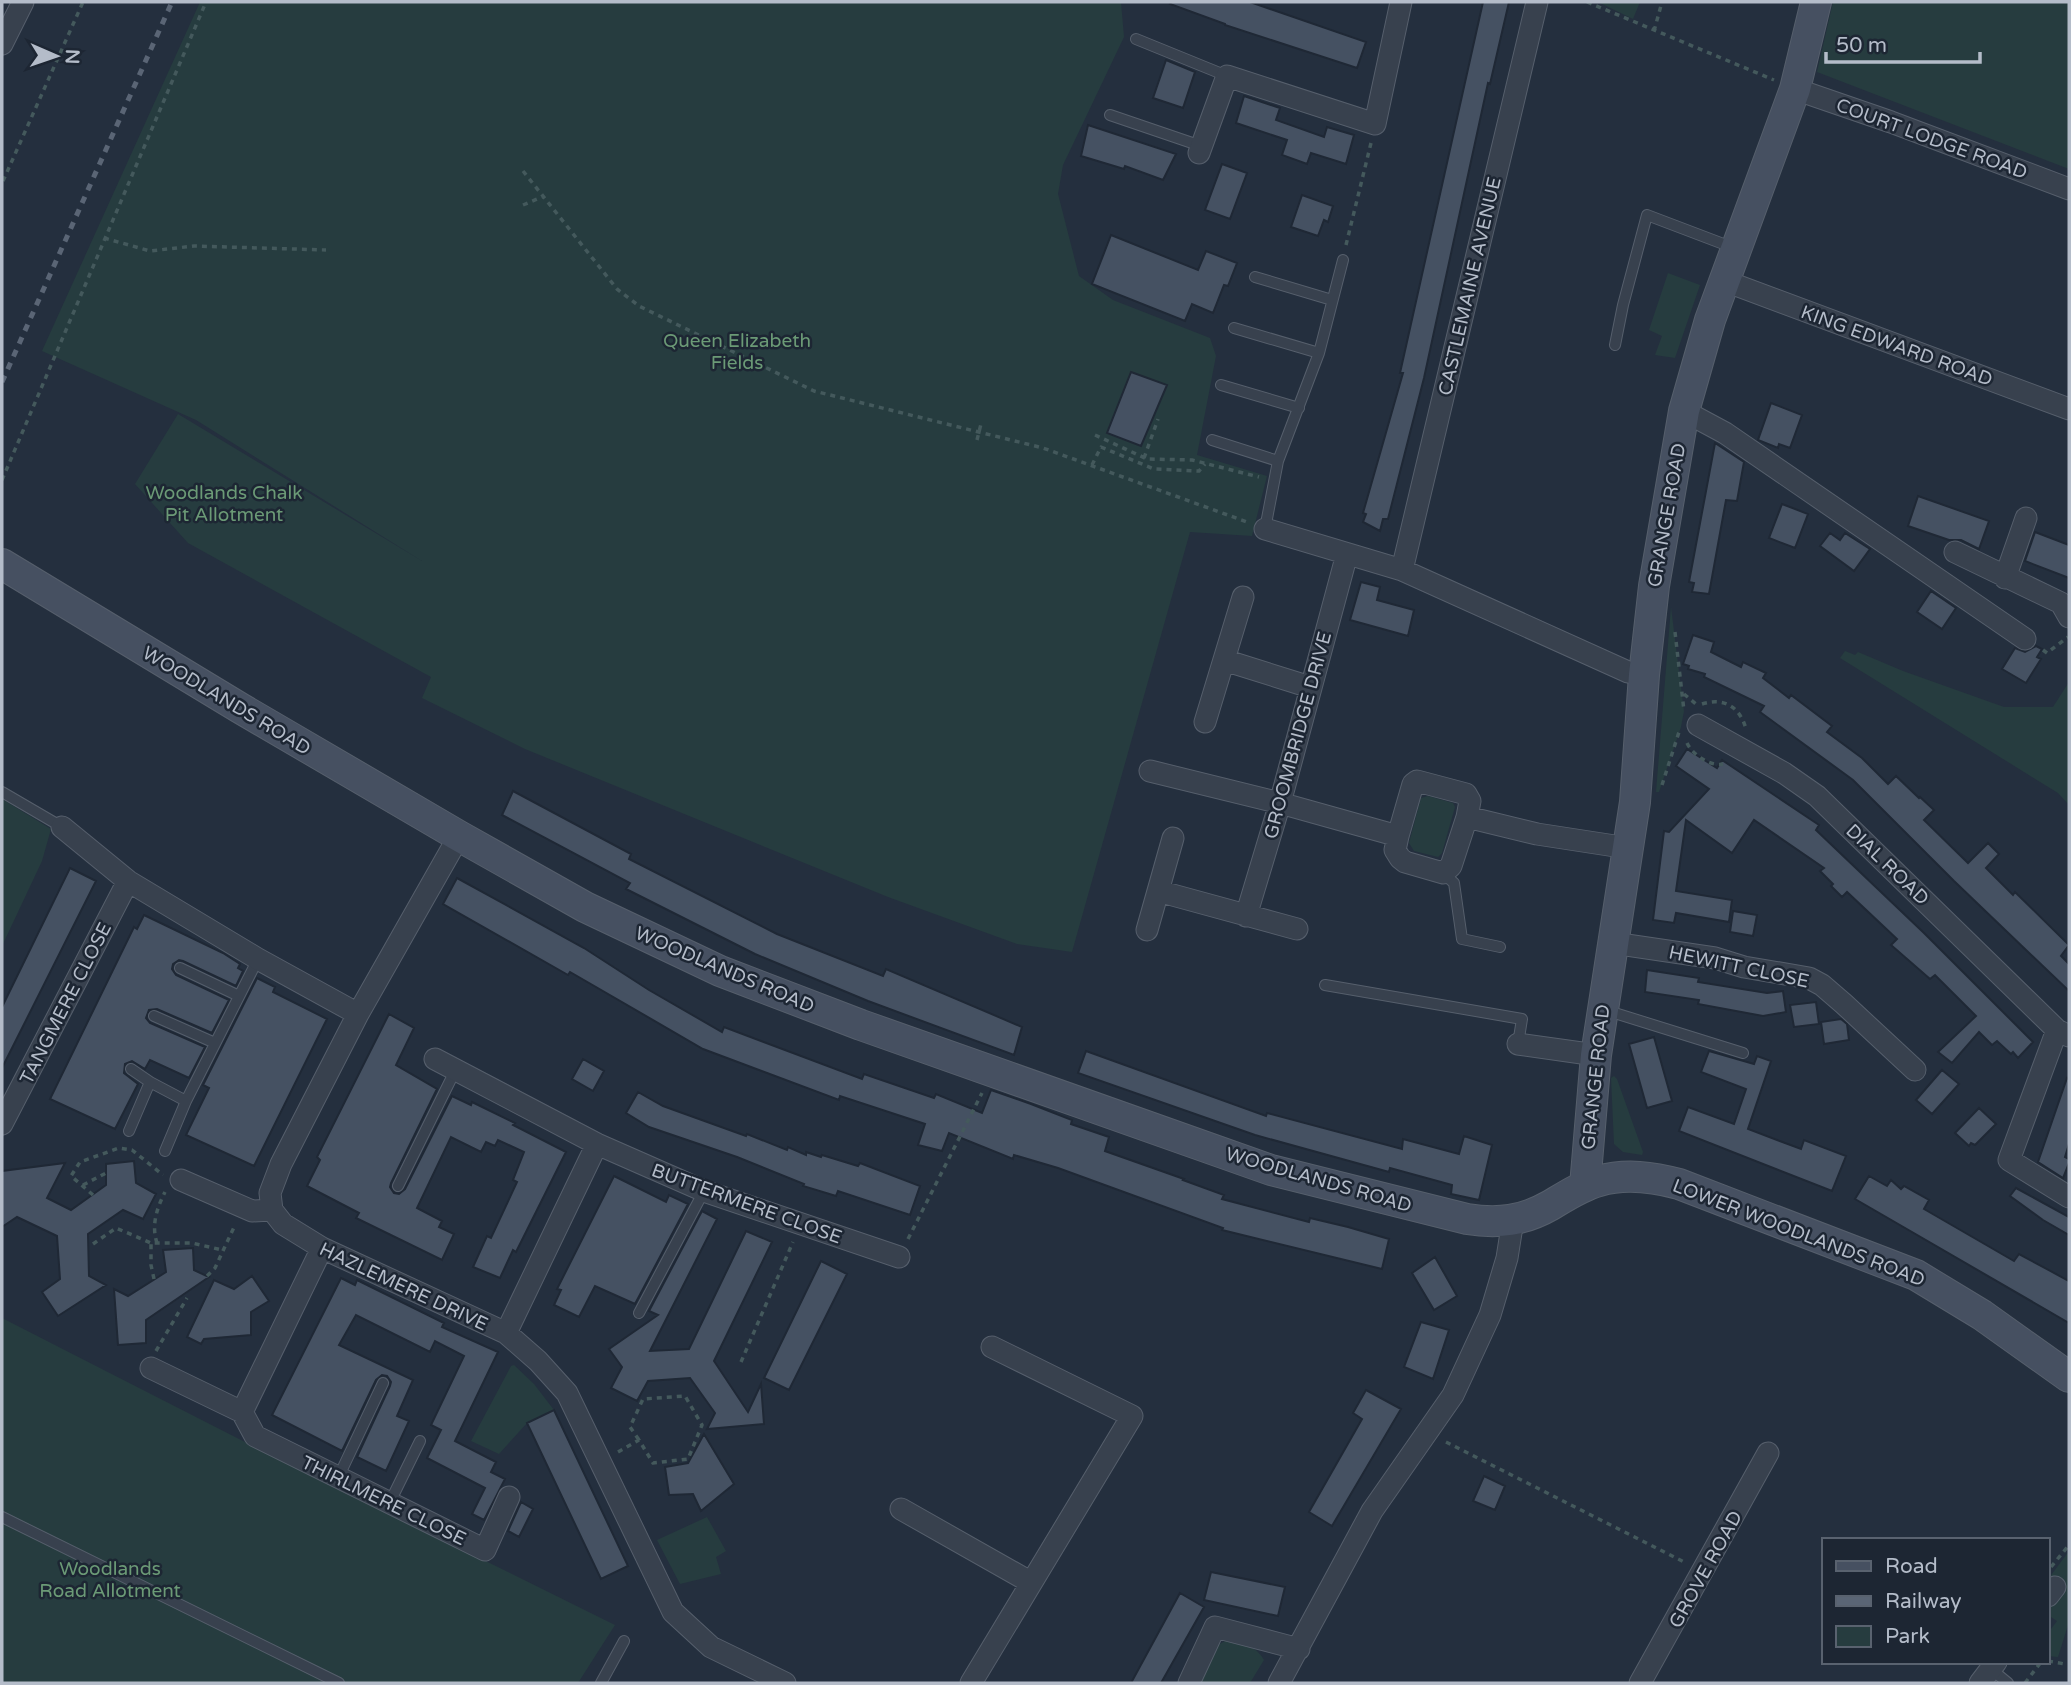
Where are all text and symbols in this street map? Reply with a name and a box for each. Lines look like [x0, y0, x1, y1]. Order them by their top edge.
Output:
north arrow [21, 21, 91, 91]
scale bar [1826, 21, 1980, 65]
text: 50 m [1836, 33, 1887, 58]
text: N [61, 49, 83, 65]
street label: COURT LODGE ROAD [1833, 94, 2030, 184]
street label: CASTLEMAINE AVENUE [1434, 175, 1506, 398]
street label: KING EDWARD ROAD [1798, 301, 1995, 391]
park label: Queen Elizabeth Fields [663, 330, 811, 374]
street label: GRANGE ROAD [1643, 441, 1690, 589]
park label: Woodlands Chalk Pit Allotment [145, 482, 303, 526]
street label: GROOMBRIDGE DRIVE [1260, 629, 1336, 841]
street label: WOODLANDS ROAD [138, 642, 315, 760]
street label: DIAL ROAD [1841, 820, 1933, 910]
street label: TANGMERE CLOSE [16, 919, 116, 1088]
street label: WOODLANDS ROAD [632, 922, 817, 1018]
street label: HEWITT CLOSE [1667, 941, 1811, 993]
street label: GRANGE ROAD [1577, 1003, 1615, 1151]
street label: WOODLANDS ROAD [1223, 1143, 1414, 1217]
street label: BUTTERMERE CLOSE [649, 1159, 845, 1249]
street label: LOWER WOODLANDS ROAD [1669, 1175, 1928, 1291]
street label: HAZLEMERE DRIVE [316, 1238, 491, 1336]
street label: THIRLMERE CLOSE [298, 1451, 469, 1550]
street label: GROVE ROAD [1665, 1507, 1747, 1632]
legend [1822, 1538, 2050, 1664]
text: Road [1885, 1554, 1938, 1579]
park label: Woodlands Road Allotment [39, 1558, 181, 1602]
text: Railway [1885, 1589, 1962, 1614]
text: Park [1885, 1624, 1930, 1649]

